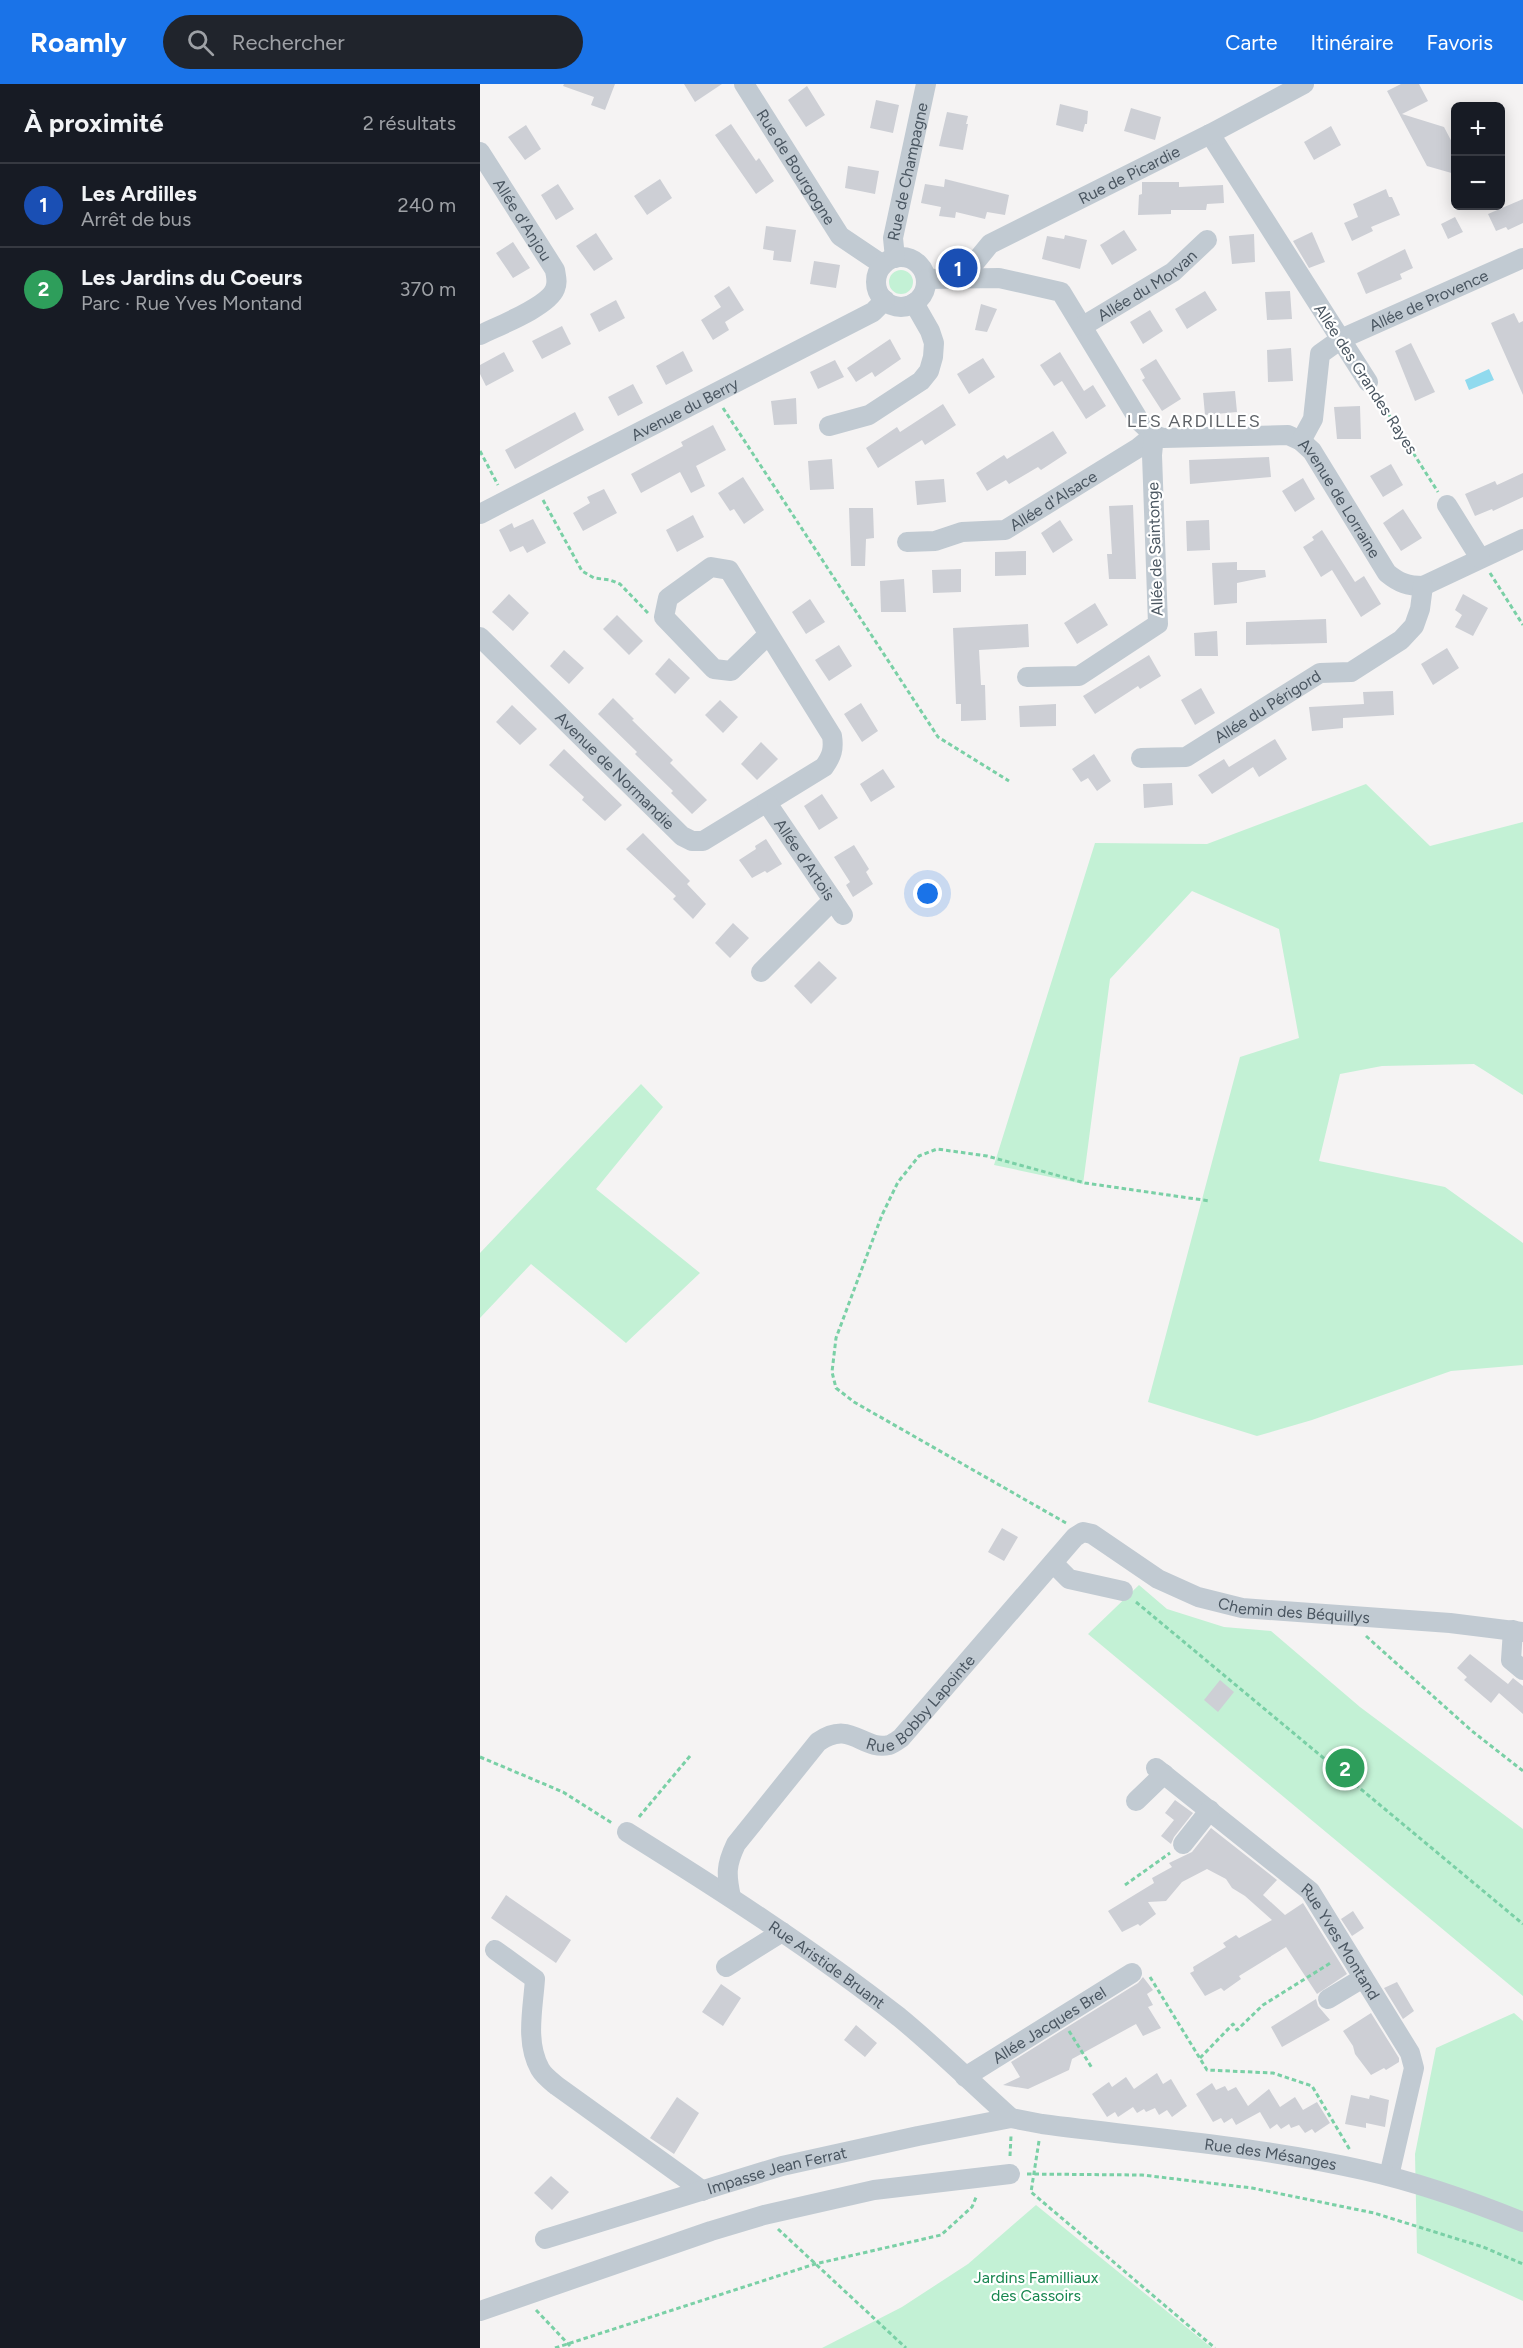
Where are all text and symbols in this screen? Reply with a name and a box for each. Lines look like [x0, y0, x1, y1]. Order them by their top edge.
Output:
search box [163, 15, 583, 69]
text: Roamly [30, 25, 127, 59]
icon: search [184, 26, 217, 59]
text: Rechercher [232, 29, 345, 56]
text: Carte [1225, 30, 1278, 55]
text: Itinéraire [1311, 30, 1394, 55]
text: Favoris [1427, 30, 1493, 55]
street label: Rue de Champagne [883, 101, 931, 242]
map controls [1451, 102, 1505, 210]
button: + [1451, 102, 1505, 156]
street label: Rue de Bourgogne [753, 106, 840, 228]
text: À proximité [24, 107, 164, 139]
text: 2 résultats [363, 111, 456, 135]
street label: Rue de Picardie [1075, 141, 1183, 208]
button: − [1451, 156, 1505, 210]
street label: Allée d'Anjou [490, 175, 556, 264]
text: Les Ardilles [81, 180, 197, 207]
text: 1 [39, 193, 48, 217]
text: 240 m [398, 193, 456, 217]
text: Arrêt de bus [81, 207, 191, 231]
street label: Allée du Morvan [1094, 245, 1200, 325]
pin: 1 [938, 246, 978, 291]
text: Les Jardins du Coeurs [81, 264, 302, 291]
street label: Allée de Provence [1366, 265, 1491, 335]
text: 2 [38, 277, 49, 301]
text: 370 m [400, 277, 456, 301]
text: Parc · Rue Yves Montand [81, 291, 302, 315]
street label: Allée des Grandes Rayes [1310, 300, 1422, 458]
street label: Avenue du Berry [628, 373, 742, 444]
district label: LES ARDILLES [1127, 410, 1261, 432]
street label: Avenue de Lorraine [1295, 434, 1385, 562]
street label: Allée d'Alsace [1006, 466, 1101, 535]
street label: Allée de Saintonge [1143, 481, 1167, 616]
street label: Allée du Périgord [1211, 666, 1324, 747]
street label: Avenue de Normandie [552, 707, 679, 833]
street label: Allée d'Artois [771, 815, 840, 904]
your location [913, 879, 942, 908]
street label: Chemin des Béquillys [1216, 1593, 1370, 1627]
street label: Rue Bobby Lapointe [864, 1650, 979, 1755]
pin: 2 [1326, 1746, 1364, 1790]
street label: Rue Yves Montand [1298, 1879, 1384, 2003]
street label: Rue Aristide Bruant [765, 1917, 889, 2012]
street label: Allée Jacques Brel [989, 1982, 1109, 2067]
street label: Rue des Mésanges [1203, 2134, 1338, 2174]
street label: Impasse Jean Ferrat [705, 2143, 848, 2198]
park label: Jardins Familliaux des Cassoirs [974, 2268, 1099, 2305]

